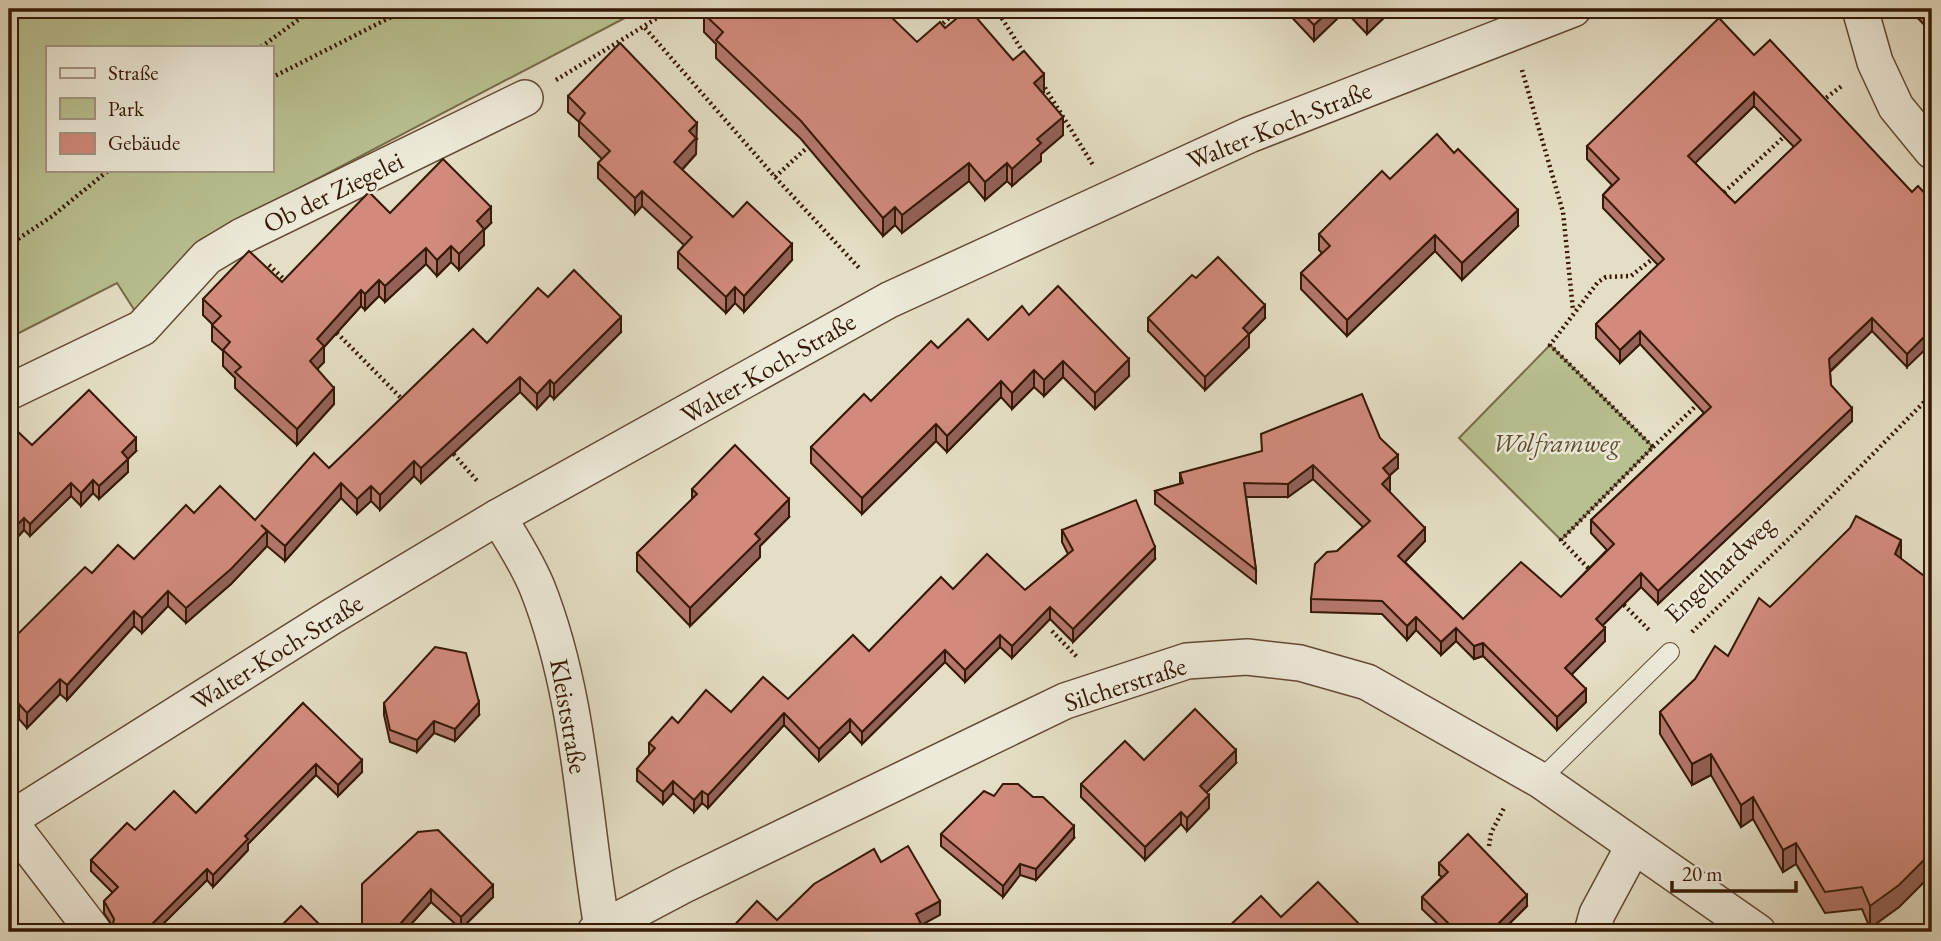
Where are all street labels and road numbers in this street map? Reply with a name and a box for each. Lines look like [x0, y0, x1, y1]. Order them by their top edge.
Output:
street label: Walter-Koch-Straße [1182, 72, 1376, 178]
street label: Ob der Ziegelei [257, 143, 409, 241]
street label: Walter-Koch-Straße [675, 304, 861, 432]
street label: Engelhardweg [1657, 508, 1782, 630]
street label: Walter-Koch-Straße [185, 586, 369, 718]
street label: Silcherstraße [1060, 648, 1190, 720]
street label: Kleiststraße [542, 656, 596, 776]

